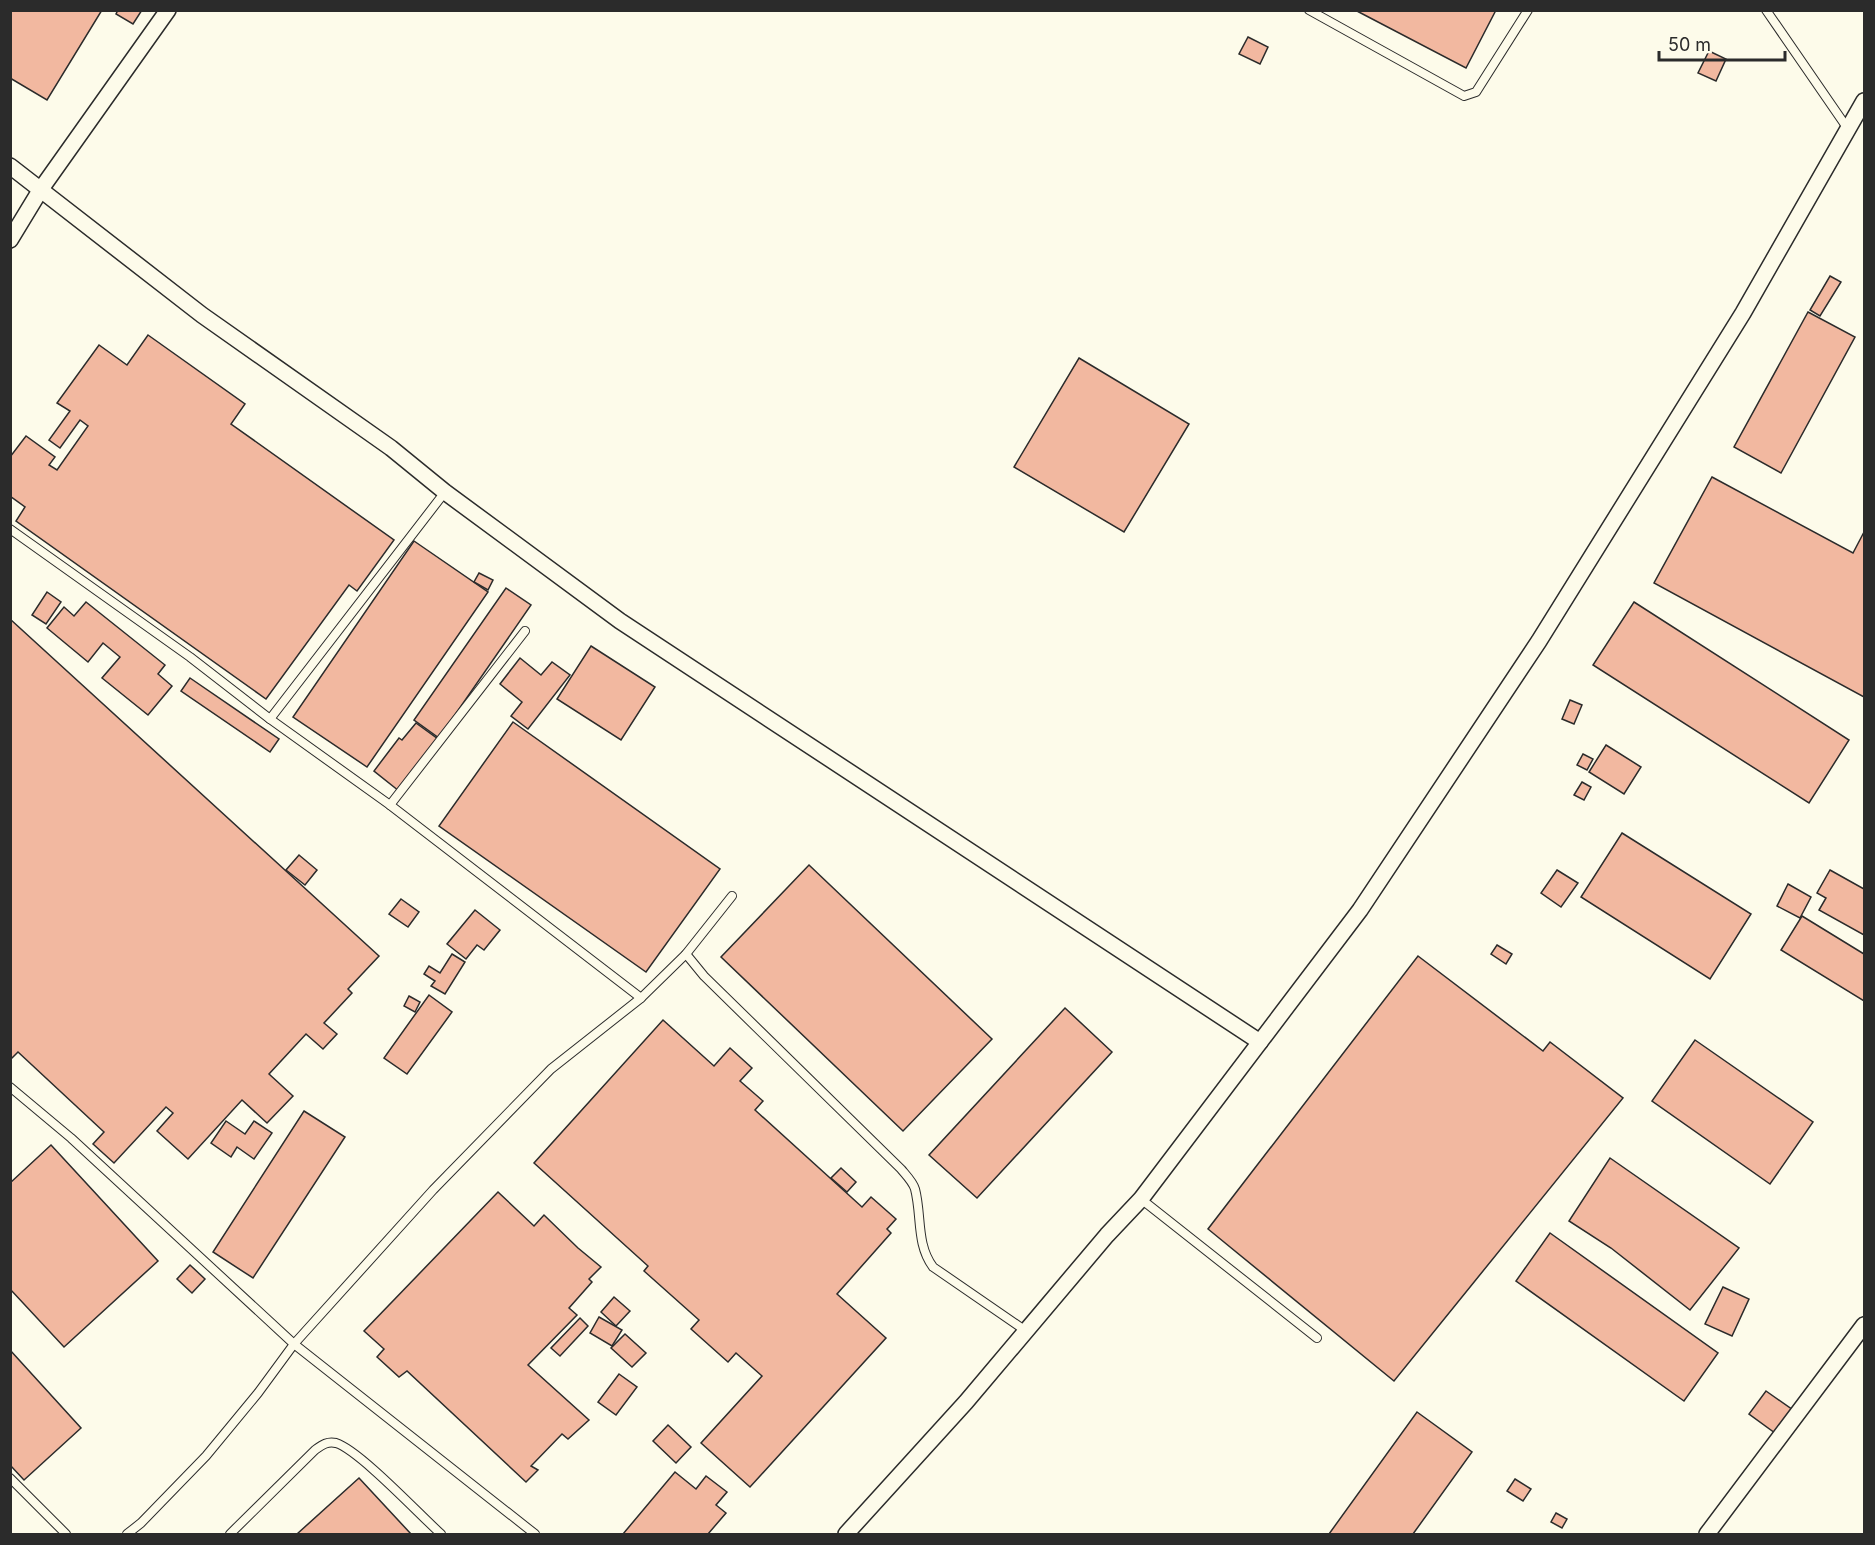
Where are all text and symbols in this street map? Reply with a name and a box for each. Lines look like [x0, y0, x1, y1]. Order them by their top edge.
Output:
scale bar [1659, 24, 1785, 62]
text: 50 m [1668, 34, 1711, 55]

